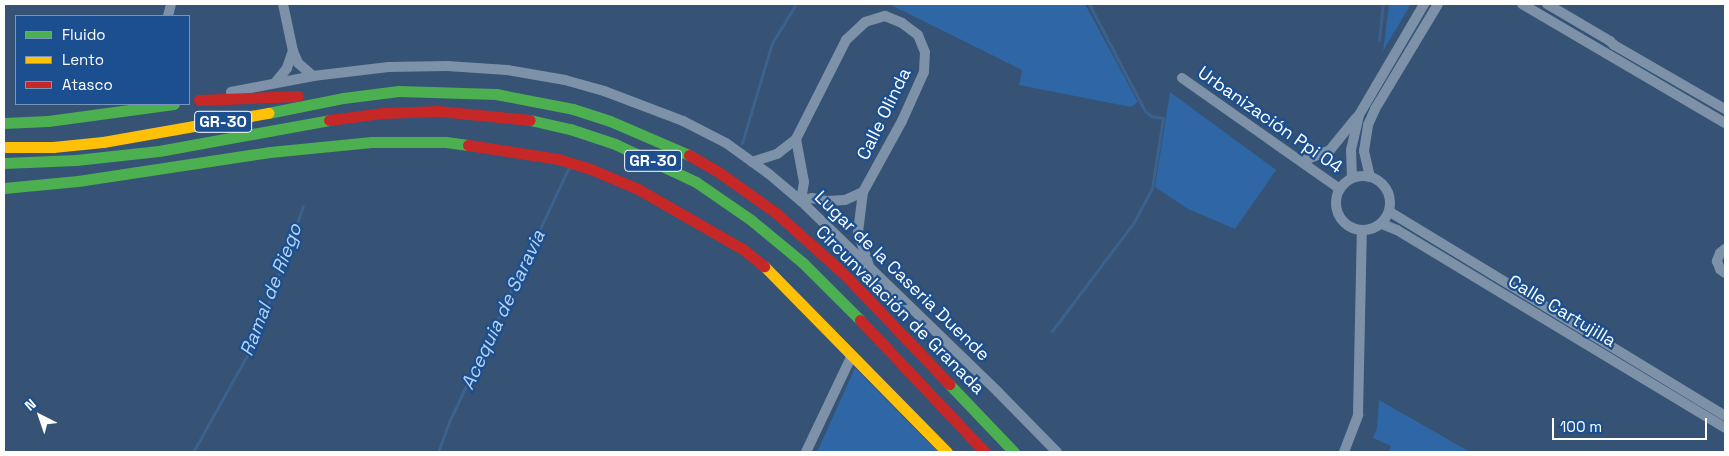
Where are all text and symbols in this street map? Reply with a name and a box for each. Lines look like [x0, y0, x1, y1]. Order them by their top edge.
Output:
legend [15, 15, 190, 105]
text: Fluido [62, 25, 106, 44]
text: Lento [62, 50, 104, 69]
street label: Urbanización Ppi 04 [1193, 62, 1347, 178]
street label: Calle Olinda [852, 64, 916, 164]
text: Atasco [62, 75, 113, 94]
road number: GR-30 [193, 108, 253, 136]
road number: GR-30 [623, 148, 683, 175]
street label: Lugar de la Caseria Duende [810, 186, 994, 366]
water label: Ramal de Riego [235, 221, 307, 359]
street label: Circunvalación de Granada [811, 221, 989, 399]
water label: Acequia de Saravia [456, 227, 550, 393]
street label: Calle Cartujilla [1504, 270, 1620, 352]
north arrow [15, 391, 65, 441]
text: N [21, 395, 40, 415]
scale bar [1554, 408, 1709, 440]
text: 100 m [1560, 417, 1602, 436]

